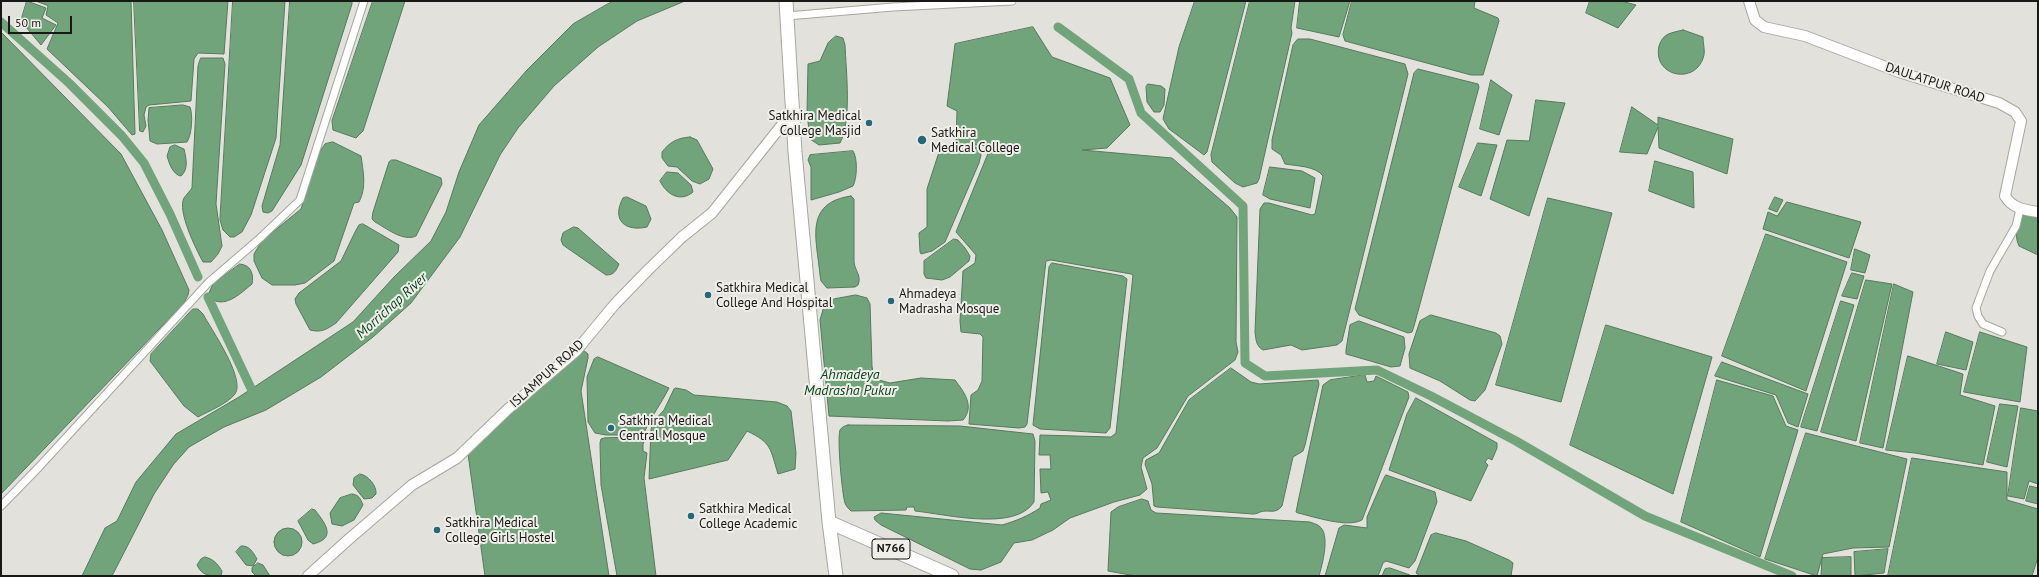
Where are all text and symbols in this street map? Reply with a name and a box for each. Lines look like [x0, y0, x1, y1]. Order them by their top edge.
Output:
scale bar [10, 8, 74, 34]
text: 50 m [15, 15, 41, 30]
street label: DAULATPUR ROAD [1883, 60, 1987, 106]
place label: Satkhira Medical College Masjid [769, 108, 861, 139]
marker: Satkhira Medical College Masjid [864, 118, 874, 128]
place label: Satkhira Medical College [931, 125, 1020, 156]
marker: Satkhira Medical College [916, 134, 928, 146]
water label: Morrichap River [353, 270, 431, 342]
place label: Satkhira Medical College And Hospital [716, 280, 833, 311]
place label: Ahmadeya Madrasha Mosque [899, 286, 999, 317]
marker: Satkhira Medical College And Hospital [703, 290, 713, 300]
marker: Ahmadeya Madrasha Mosque [886, 296, 896, 306]
street label: ISLAMPUR ROAD [507, 337, 587, 411]
water label: Ahmadeya Madrasha Pukur [804, 367, 896, 400]
place label: Satkhira Medical Central Mosque [619, 413, 711, 444]
marker: Satkhira Medical Central Mosque [606, 423, 616, 433]
place label: Satkhira Medical College Academic [699, 501, 797, 532]
marker: Satkhira Medical College Academic [686, 511, 696, 521]
place label: Satkhira Medical College Girls Hostel [445, 515, 554, 546]
marker: Satkhira Medical College Girls Hostel [432, 525, 442, 535]
road number: N766 [872, 539, 910, 559]

